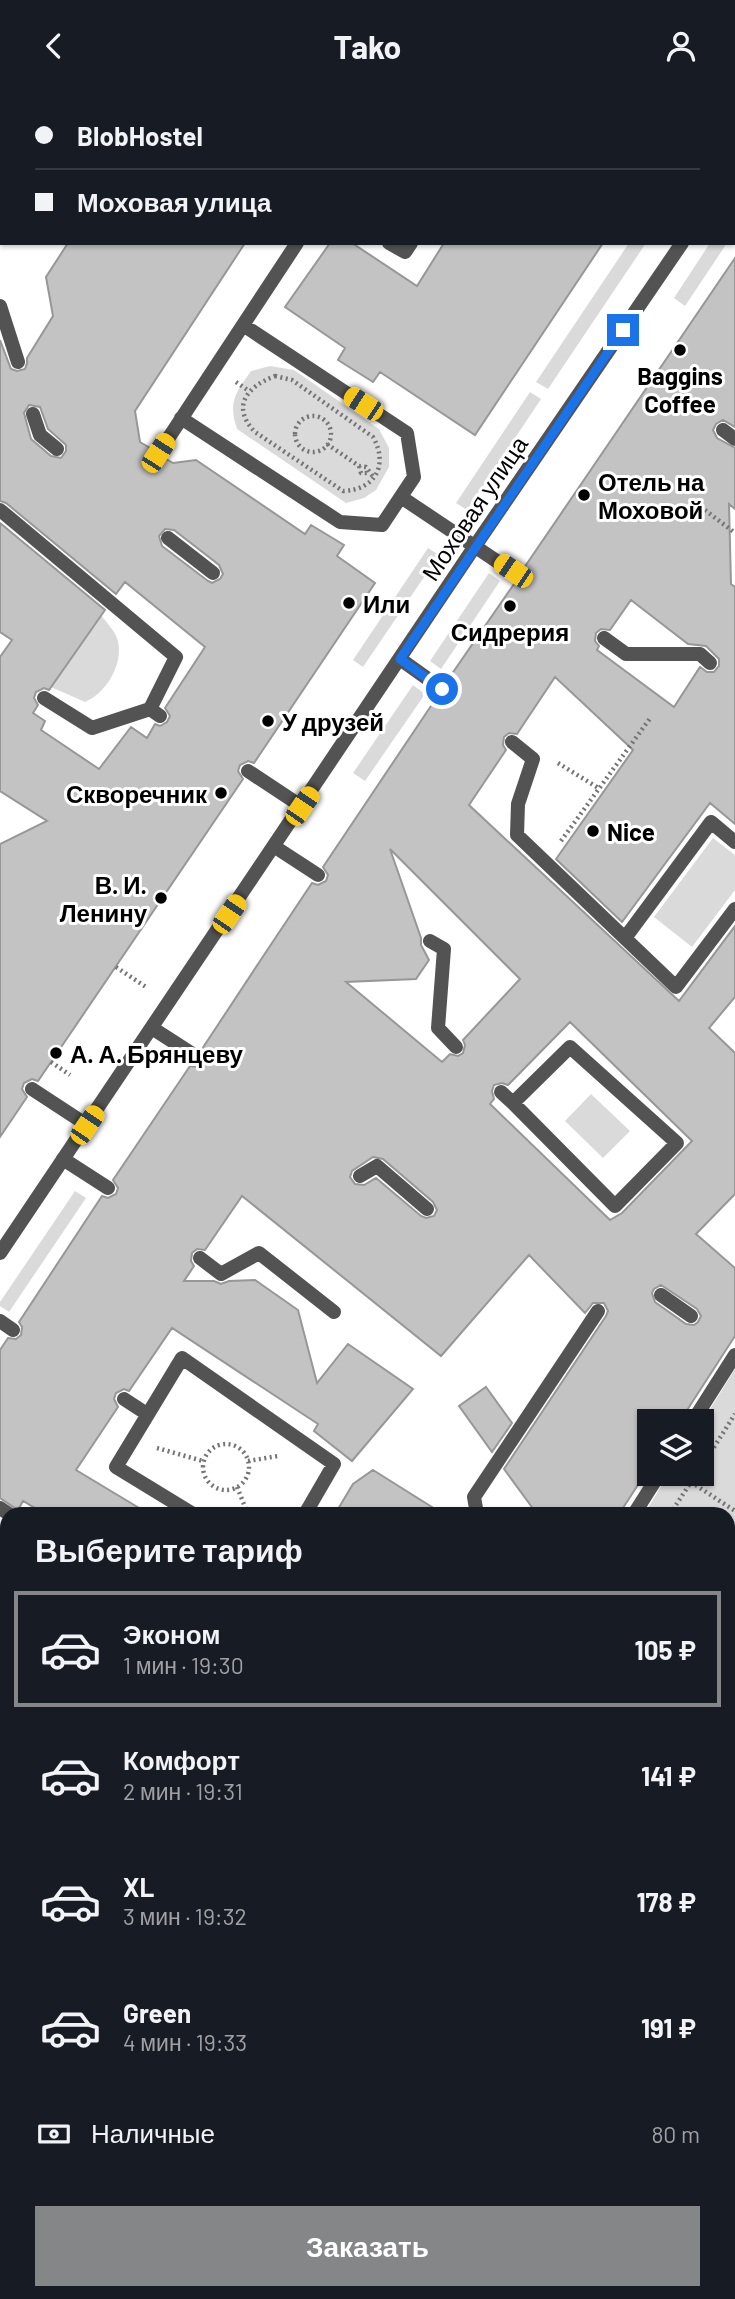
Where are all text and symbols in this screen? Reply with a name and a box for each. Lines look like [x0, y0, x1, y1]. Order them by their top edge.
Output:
icon: back [35, 27, 73, 65]
text: Tako [334, 27, 401, 65]
icon: person [662, 27, 700, 65]
text: BlobHostel [77, 120, 203, 151]
text: Моховая улица [77, 186, 271, 217]
route end [607, 314, 639, 346]
marker: Baggins Coffee [672, 342, 688, 358]
place label: Baggins Coffee [637, 361, 723, 418]
car [340, 384, 387, 424]
car [138, 430, 179, 476]
street label: Моховая улица [415, 430, 533, 586]
place label: Отель на Моховой [598, 467, 705, 524]
marker: Отель на Моховой [576, 487, 592, 503]
car [490, 551, 537, 591]
place label: Или [363, 589, 410, 618]
marker: Или [341, 595, 357, 611]
marker: Сидрерия [502, 598, 518, 614]
place label: Сидрерия [451, 617, 569, 646]
route start [426, 673, 458, 705]
place label: У друзей [282, 707, 384, 736]
marker: У друзей [260, 713, 276, 729]
place label: Скворечник [66, 779, 208, 808]
car [282, 783, 323, 829]
marker: Скворечник [213, 785, 229, 801]
place label: Nice [607, 817, 655, 846]
marker: Nice [585, 823, 601, 839]
place label: В. И. Ленину [60, 870, 148, 927]
marker: В. И. Ленину [153, 890, 169, 906]
car [209, 891, 250, 937]
place label: А. А. Брянцеву [70, 1039, 244, 1068]
marker: А. А. Брянцеву [48, 1045, 64, 1061]
car [67, 1102, 108, 1148]
map controls [637, 1409, 714, 1486]
button: layers [637, 1409, 714, 1486]
text: Выберите тариф [35, 1530, 303, 1568]
icon: car [39, 1618, 102, 1681]
text: Эконом [123, 1618, 221, 1649]
text: 105 ₽ [635, 1634, 696, 1665]
text: 1 мин · 19:30 [123, 1651, 244, 1679]
icon: car [39, 1744, 102, 1807]
text: Комфорт [123, 1744, 240, 1775]
text: 141 ₽ [641, 1760, 696, 1791]
text: 2 мин · 19:31 [123, 1777, 243, 1805]
icon: car [39, 1870, 102, 1933]
text: XL [123, 1871, 154, 1902]
text: 178 ₽ [636, 1886, 696, 1917]
text: 3 мин · 19:32 [123, 1902, 247, 1930]
icon: car [39, 1996, 102, 2059]
text: Green [123, 1997, 191, 2028]
text: 191 ₽ [641, 2012, 696, 2043]
text: 4 мин · 19:33 [123, 2028, 247, 2056]
icon: cash [35, 2115, 73, 2153]
text: Наличные [91, 2117, 215, 2148]
text: 80 m [651, 2120, 700, 2148]
button: Заказать [35, 2206, 700, 2286]

